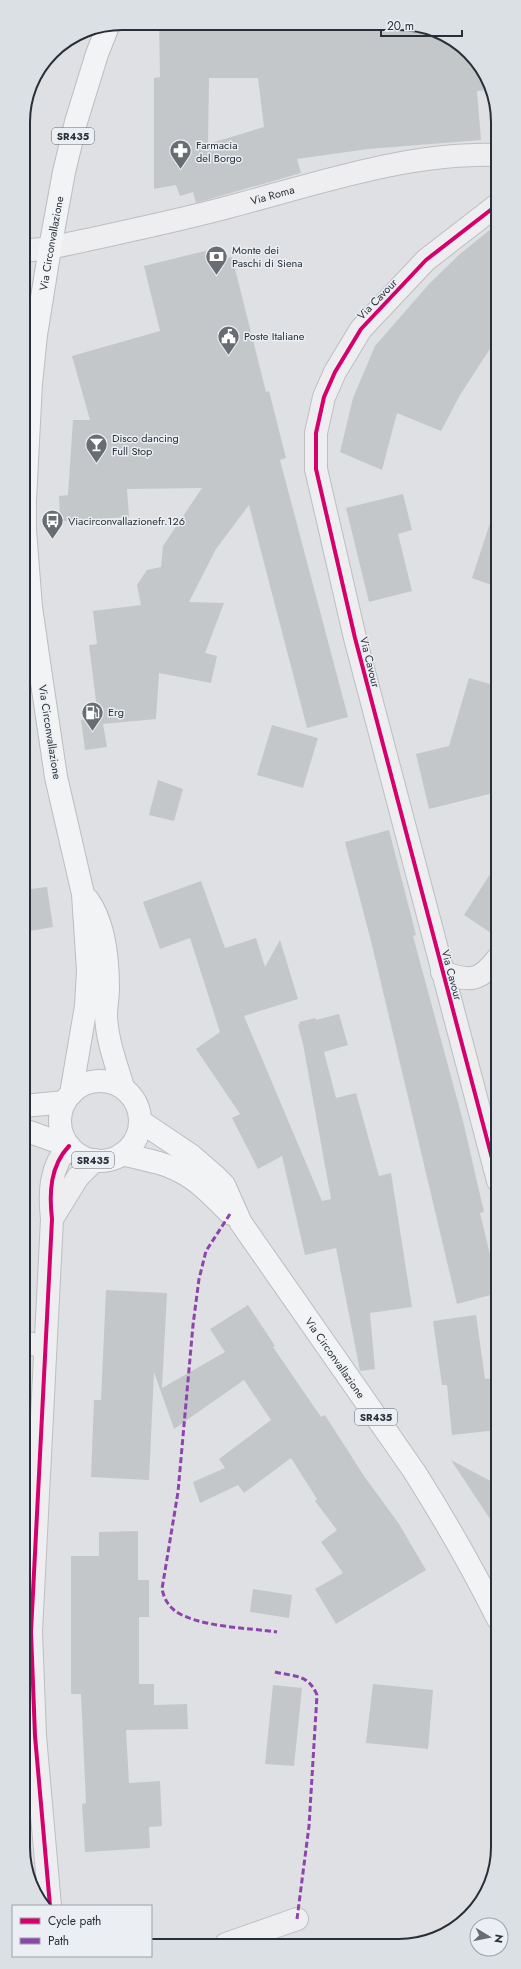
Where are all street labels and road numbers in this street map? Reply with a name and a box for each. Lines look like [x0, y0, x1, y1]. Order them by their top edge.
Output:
road number: SR435 [52, 128, 94, 144]
street label: Via Roma [249, 181, 296, 209]
street label: Via Circonvallazione [35, 194, 67, 292]
street label: Via Cavour [353, 275, 401, 323]
street label: Via Cavour [356, 635, 384, 689]
street label: Via Circonvallazione [35, 684, 65, 781]
street label: Via Cavour [438, 948, 466, 1002]
road number: SR435 [72, 1152, 114, 1168]
street label: Via Circonvallazione [301, 1314, 369, 1402]
road number: SR435 [355, 1409, 397, 1425]

